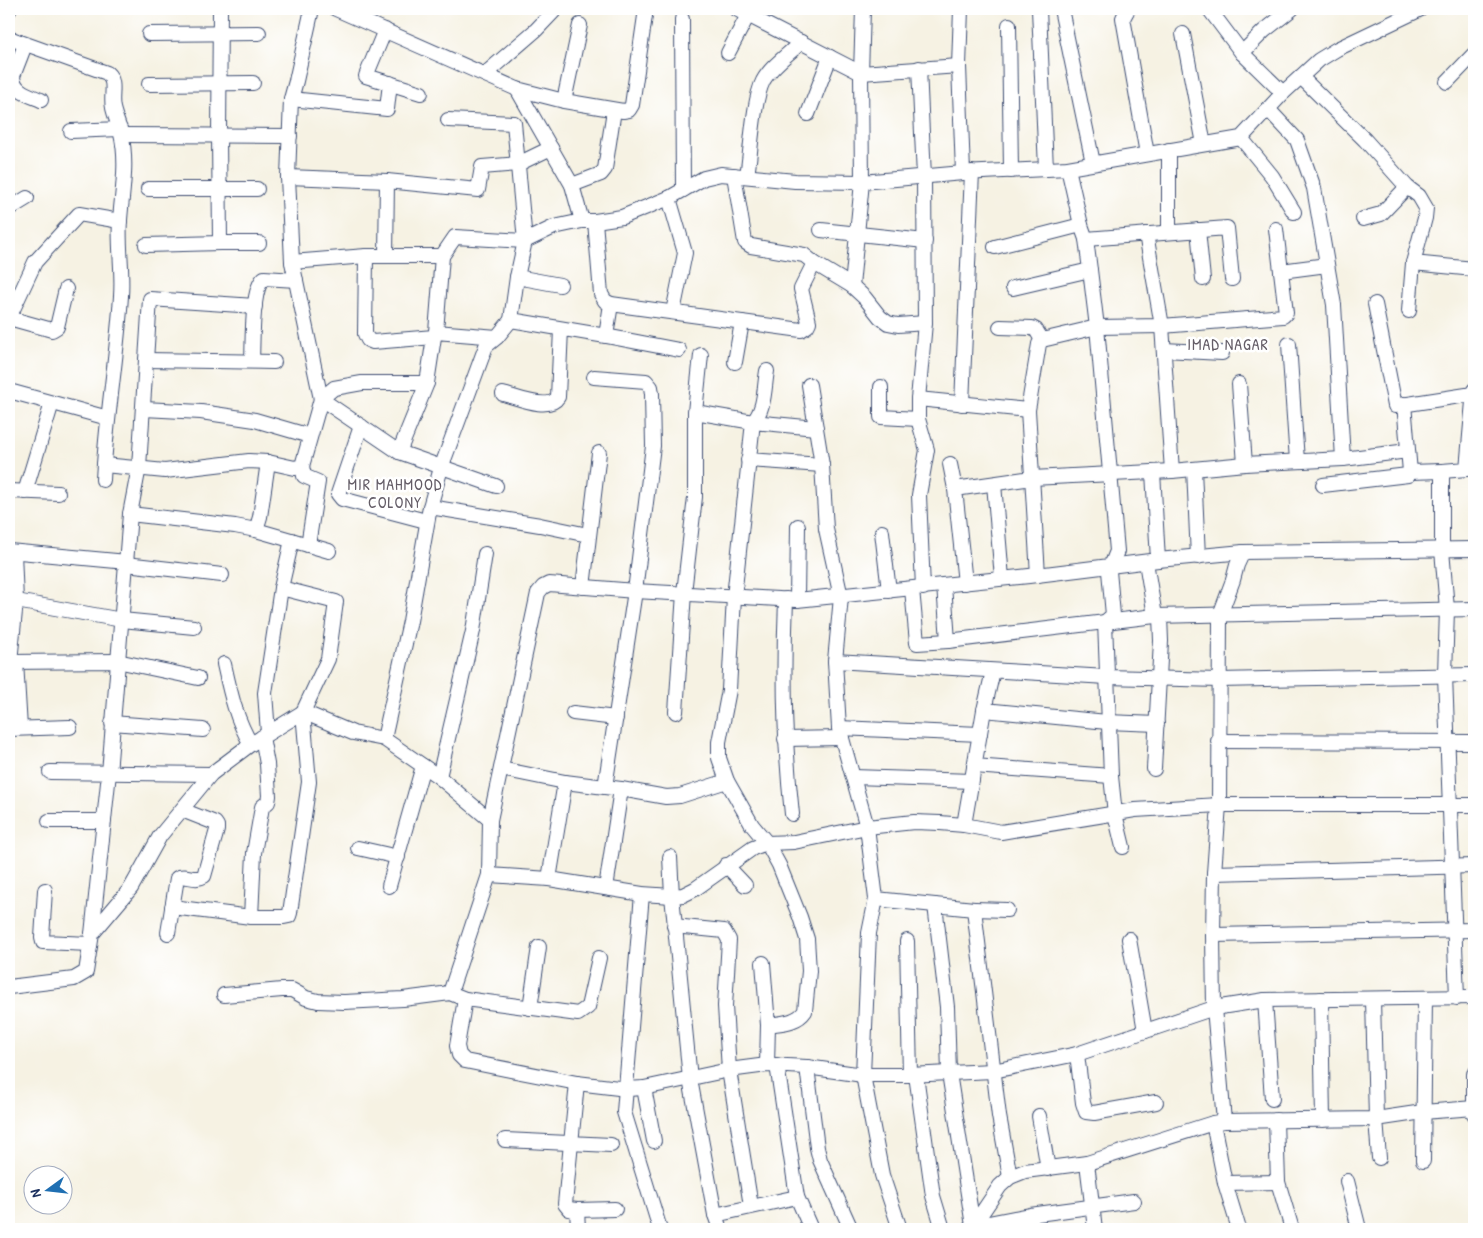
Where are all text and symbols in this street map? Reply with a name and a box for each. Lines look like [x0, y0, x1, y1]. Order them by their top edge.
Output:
district label: IMAD NAGAR [1187, 333, 1269, 355]
district label: MIR MAHMOOD COLONY [348, 473, 442, 513]
north arrow [22, 1166, 72, 1216]
text: N [25, 1187, 45, 1200]

